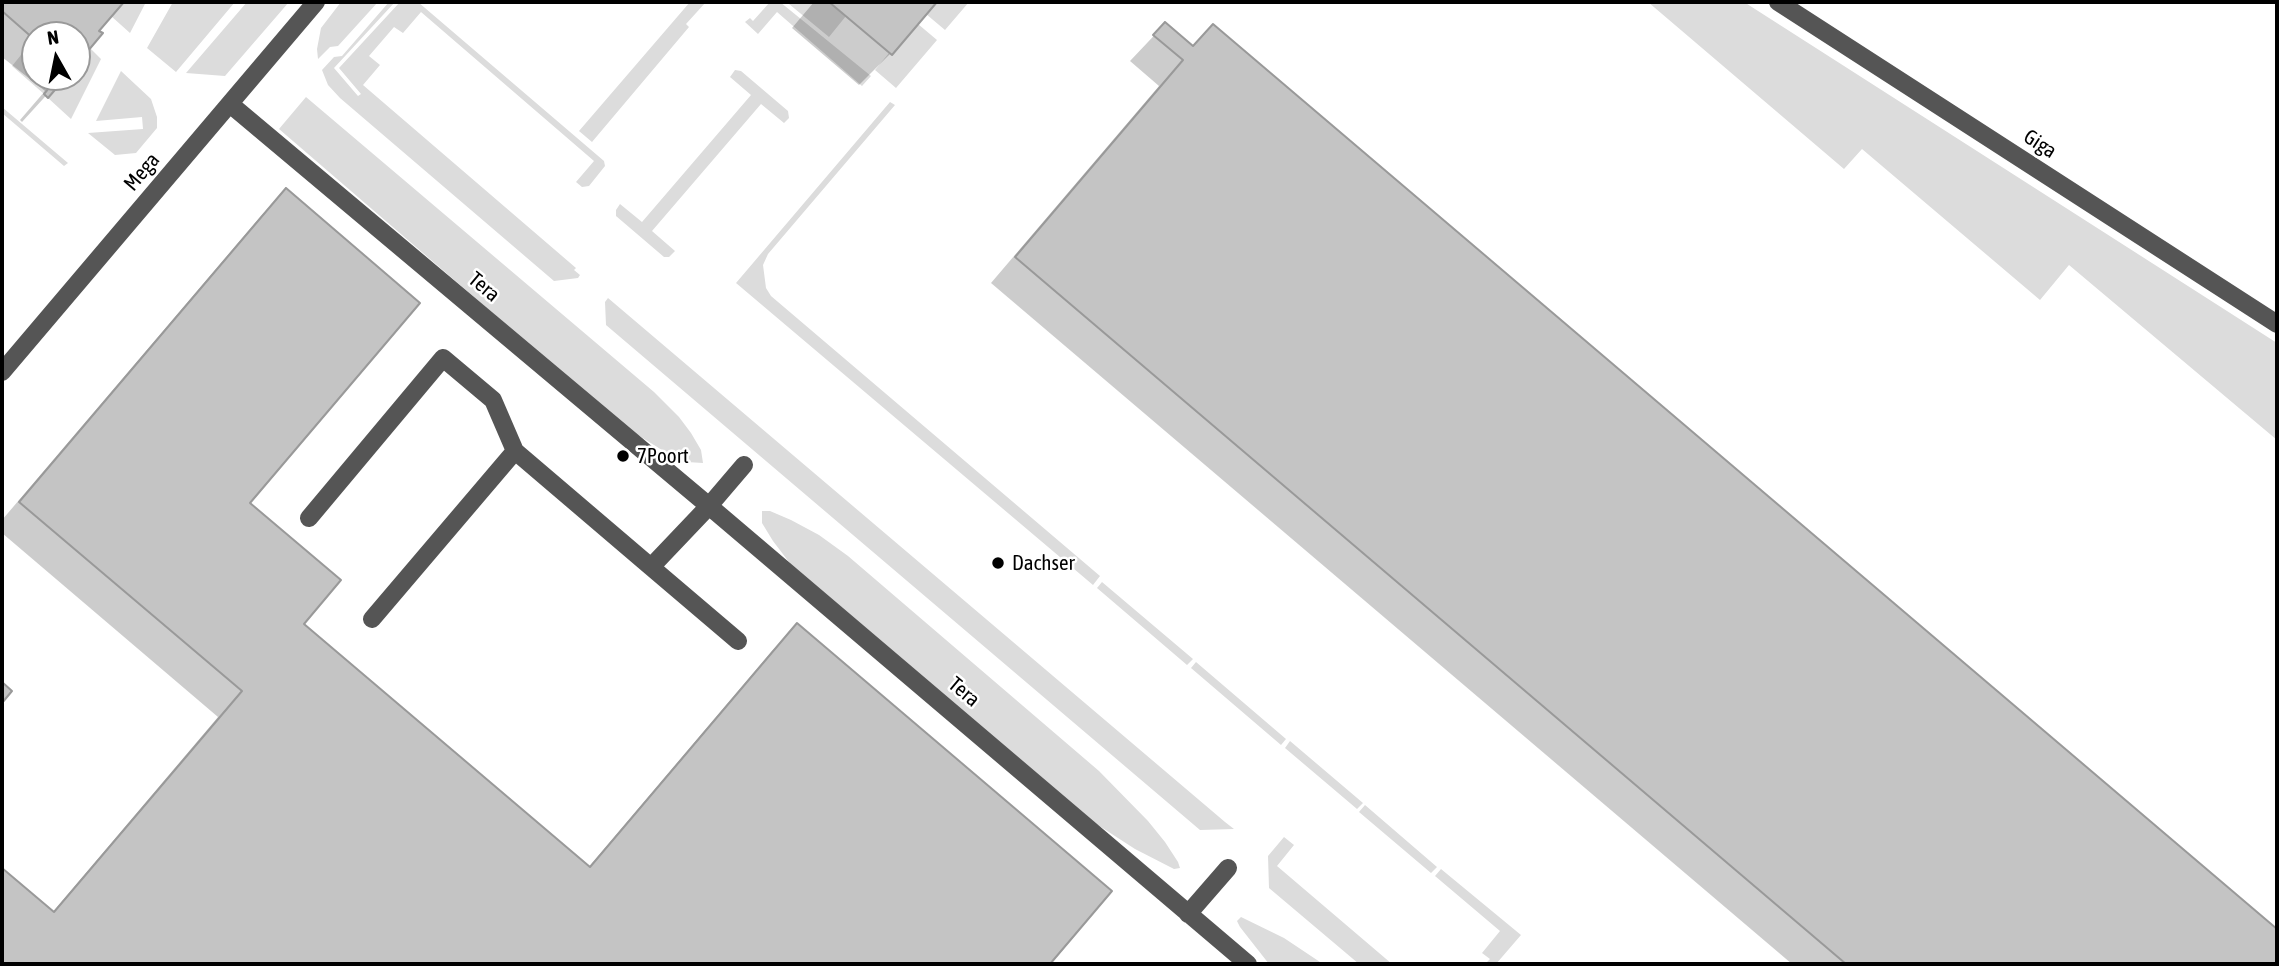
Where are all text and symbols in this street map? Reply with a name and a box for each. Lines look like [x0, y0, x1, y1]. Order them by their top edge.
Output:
north arrow [21, 21, 91, 91]
text: N [46, 25, 60, 49]
street label: Giga [2019, 124, 2061, 164]
street label: Mega [119, 148, 165, 196]
street label: Tera [463, 267, 505, 307]
place label: 7Poort [637, 443, 689, 469]
marker: 7Poort [615, 448, 631, 464]
place label: Dachser [1012, 550, 1075, 576]
marker: Dachser [990, 555, 1006, 571]
street label: Tera [943, 672, 985, 712]

